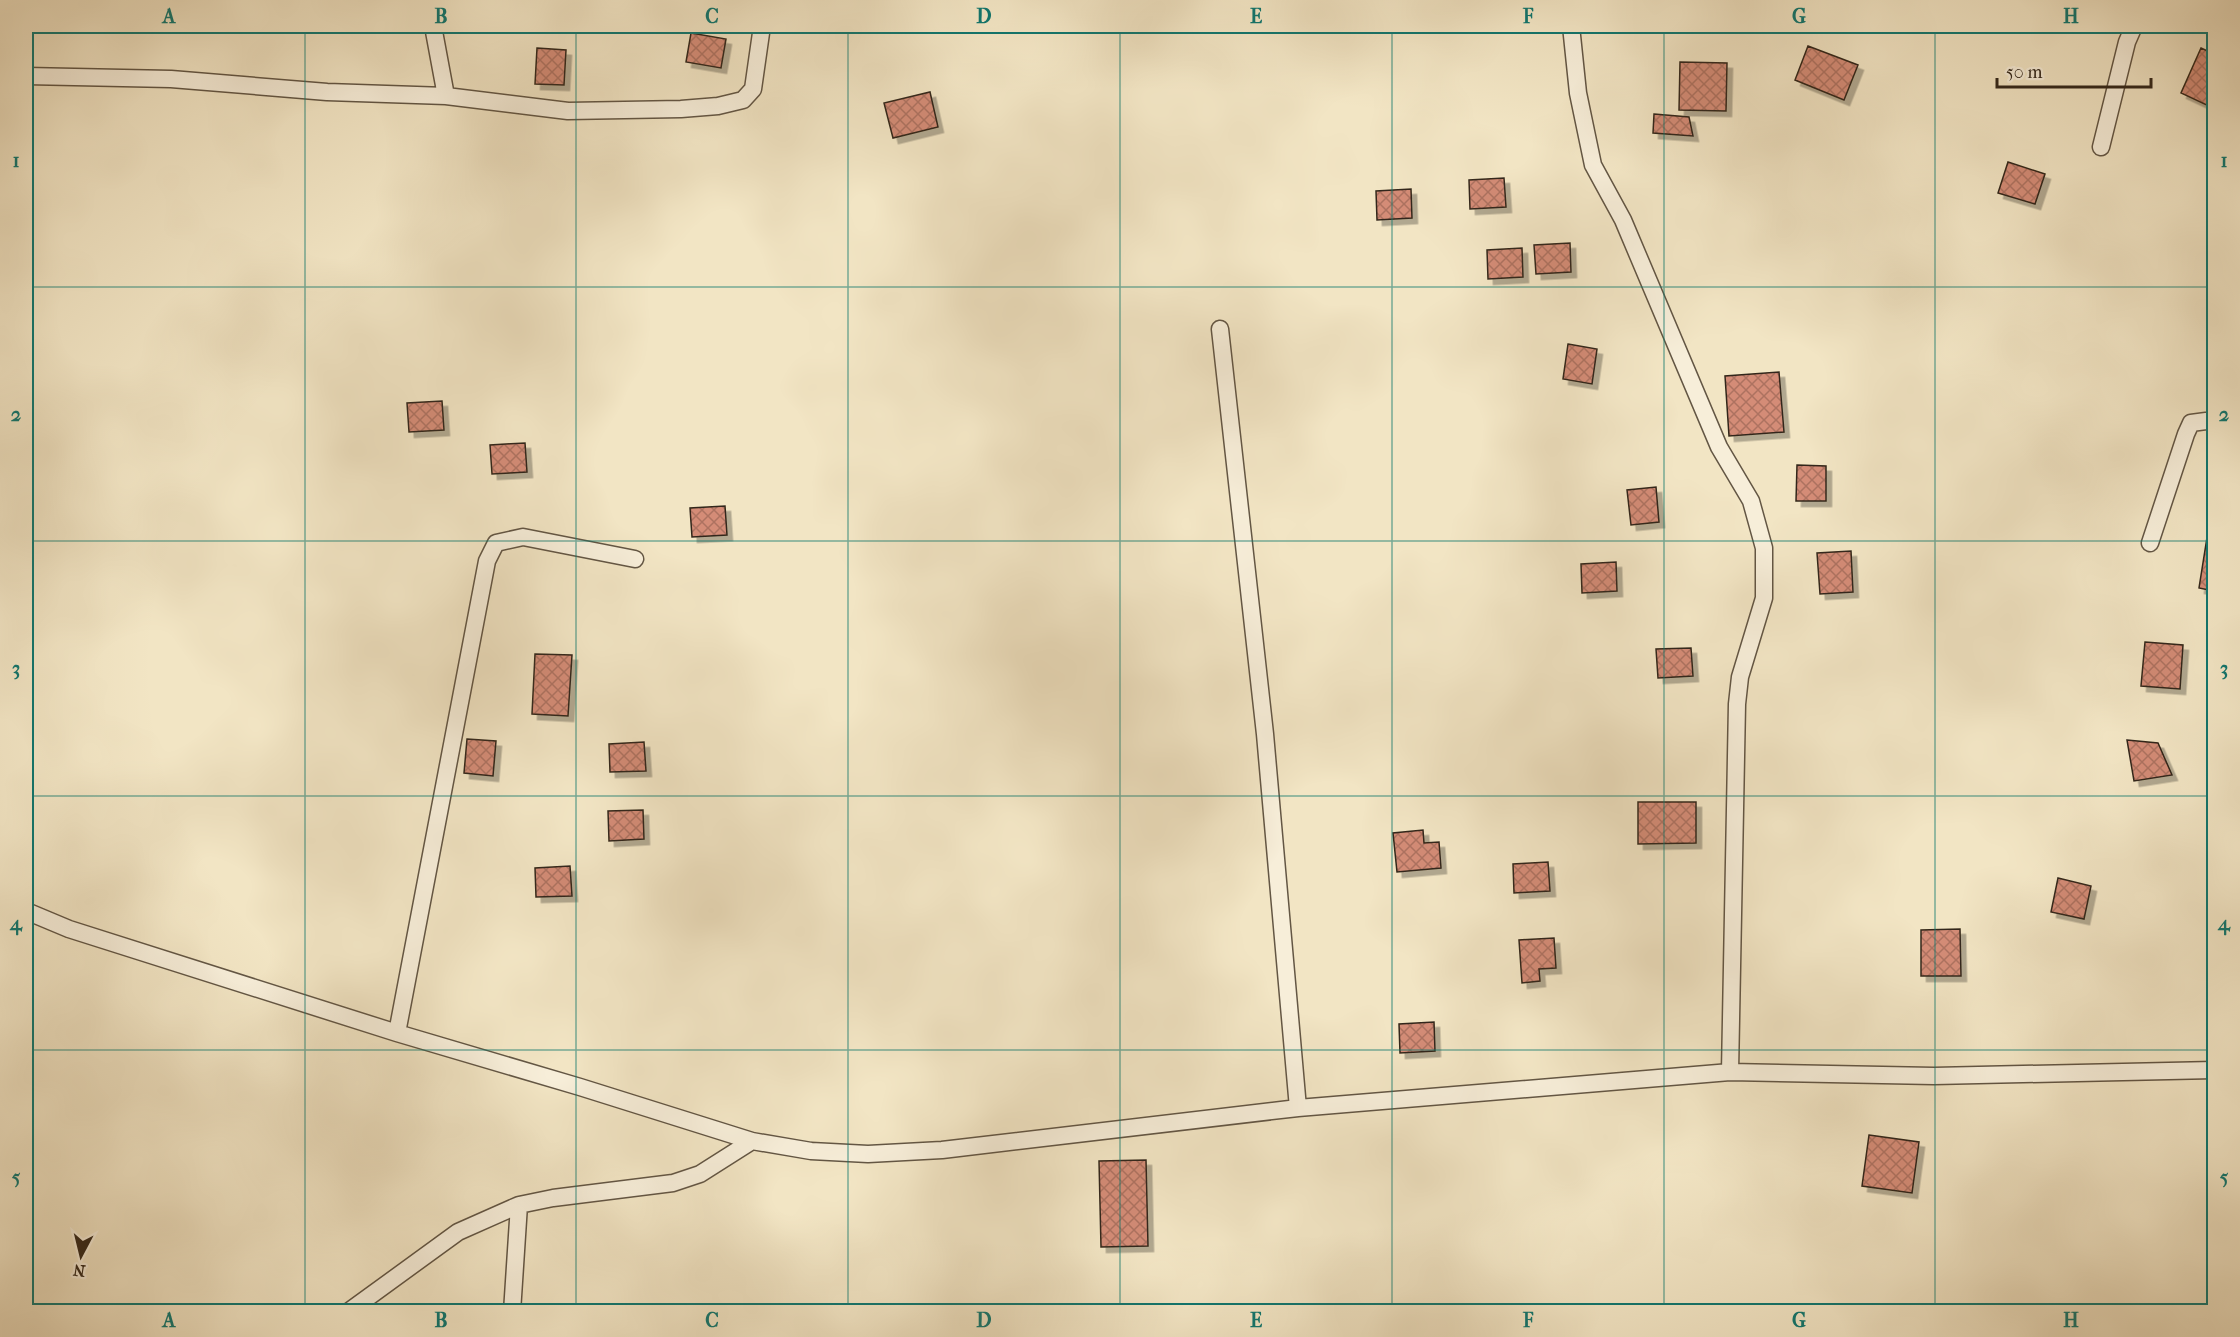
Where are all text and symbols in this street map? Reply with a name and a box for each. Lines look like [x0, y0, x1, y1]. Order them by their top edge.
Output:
text: A [161, 5, 177, 28]
text: B [434, 5, 448, 28]
text: C [705, 5, 719, 28]
text: D [976, 5, 992, 28]
text: E [1250, 5, 1262, 28]
text: F [1522, 5, 1534, 28]
text: G [1792, 5, 1806, 28]
text: H [2063, 5, 2079, 28]
scale bar [1997, 51, 2152, 89]
text: 50 m [2006, 62, 2043, 83]
text: 1 [12, 149, 20, 172]
text: 1 [2220, 149, 2228, 172]
text: 2 [11, 403, 21, 426]
text: 2 [2219, 403, 2229, 426]
text: 3 [12, 657, 20, 680]
text: 3 [2220, 657, 2228, 680]
text: 4 [9, 912, 23, 936]
text: 4 [2217, 912, 2231, 936]
text: 5 [12, 1166, 21, 1189]
text: 5 [2220, 1166, 2229, 1189]
north arrow [51, 1226, 111, 1286]
text: N [71, 1260, 86, 1281]
text: A [161, 1309, 177, 1332]
text: B [434, 1309, 448, 1332]
text: C [705, 1309, 719, 1332]
text: D [976, 1309, 992, 1332]
text: E [1250, 1309, 1262, 1332]
text: F [1522, 1309, 1534, 1332]
text: G [1792, 1309, 1806, 1332]
text: H [2063, 1309, 2079, 1332]

